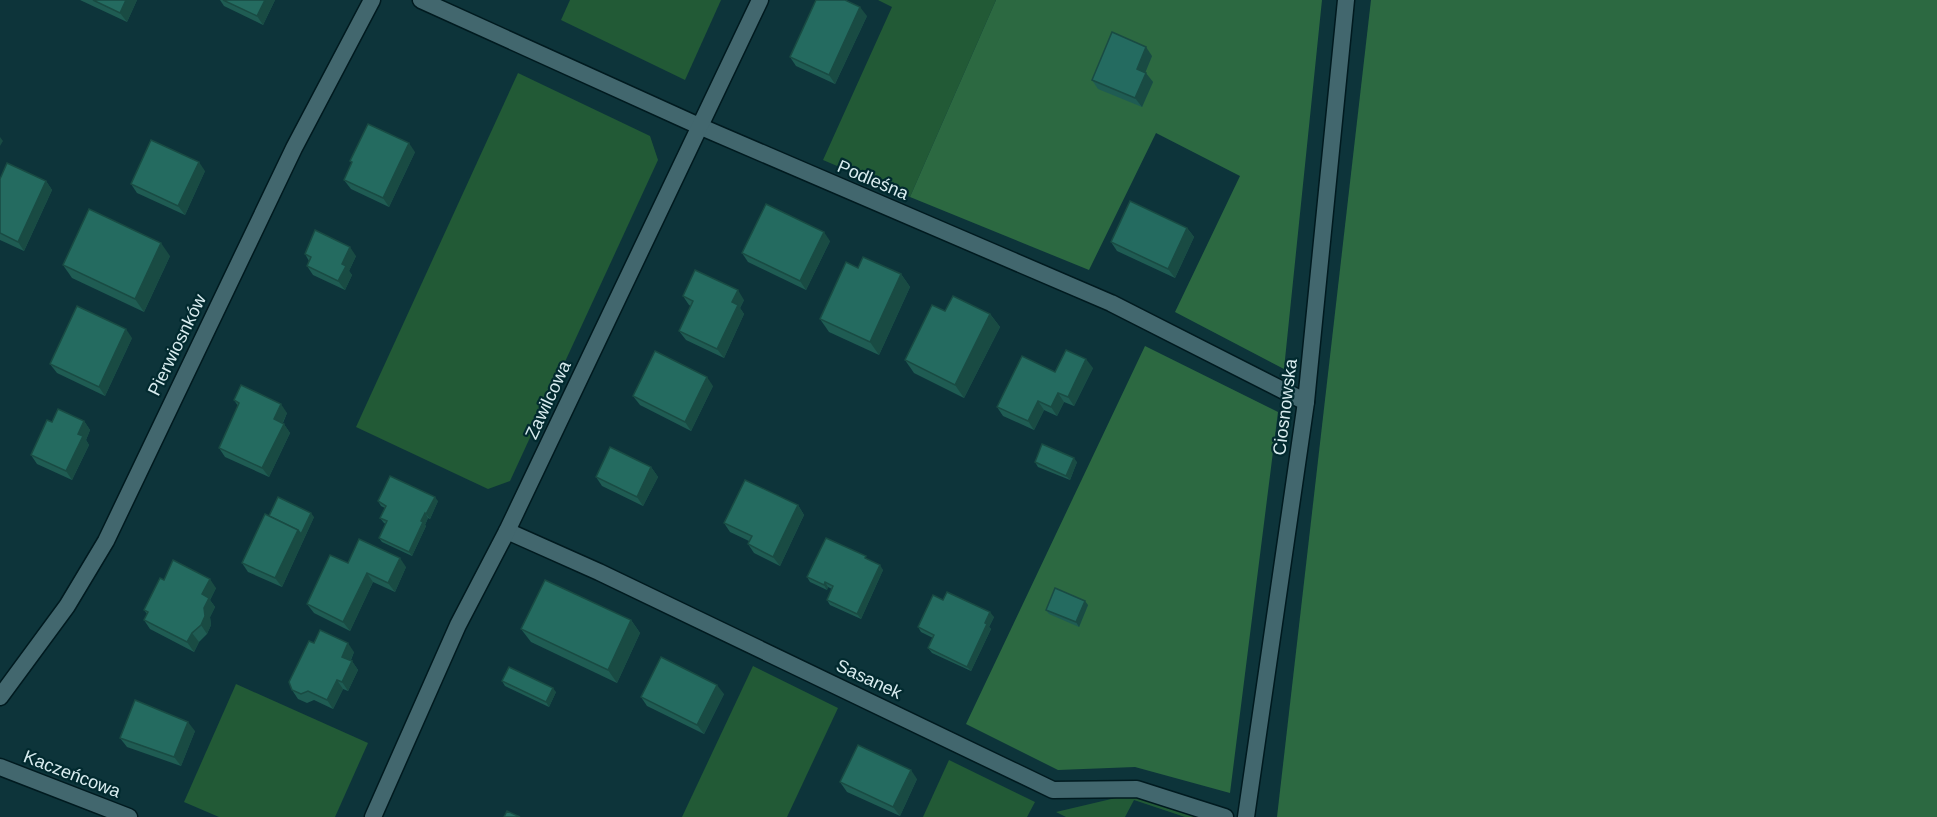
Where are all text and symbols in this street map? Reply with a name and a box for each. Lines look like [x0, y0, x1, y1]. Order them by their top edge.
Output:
street label: Podleśna [835, 156, 912, 204]
street label: Pierwiosnków [144, 290, 211, 399]
street label: Zawilcowa [521, 357, 575, 442]
street label: Ciosnowska [1269, 357, 1301, 456]
street label: Sasanek [833, 655, 906, 703]
street label: Kaczeńcowa [21, 746, 124, 802]

